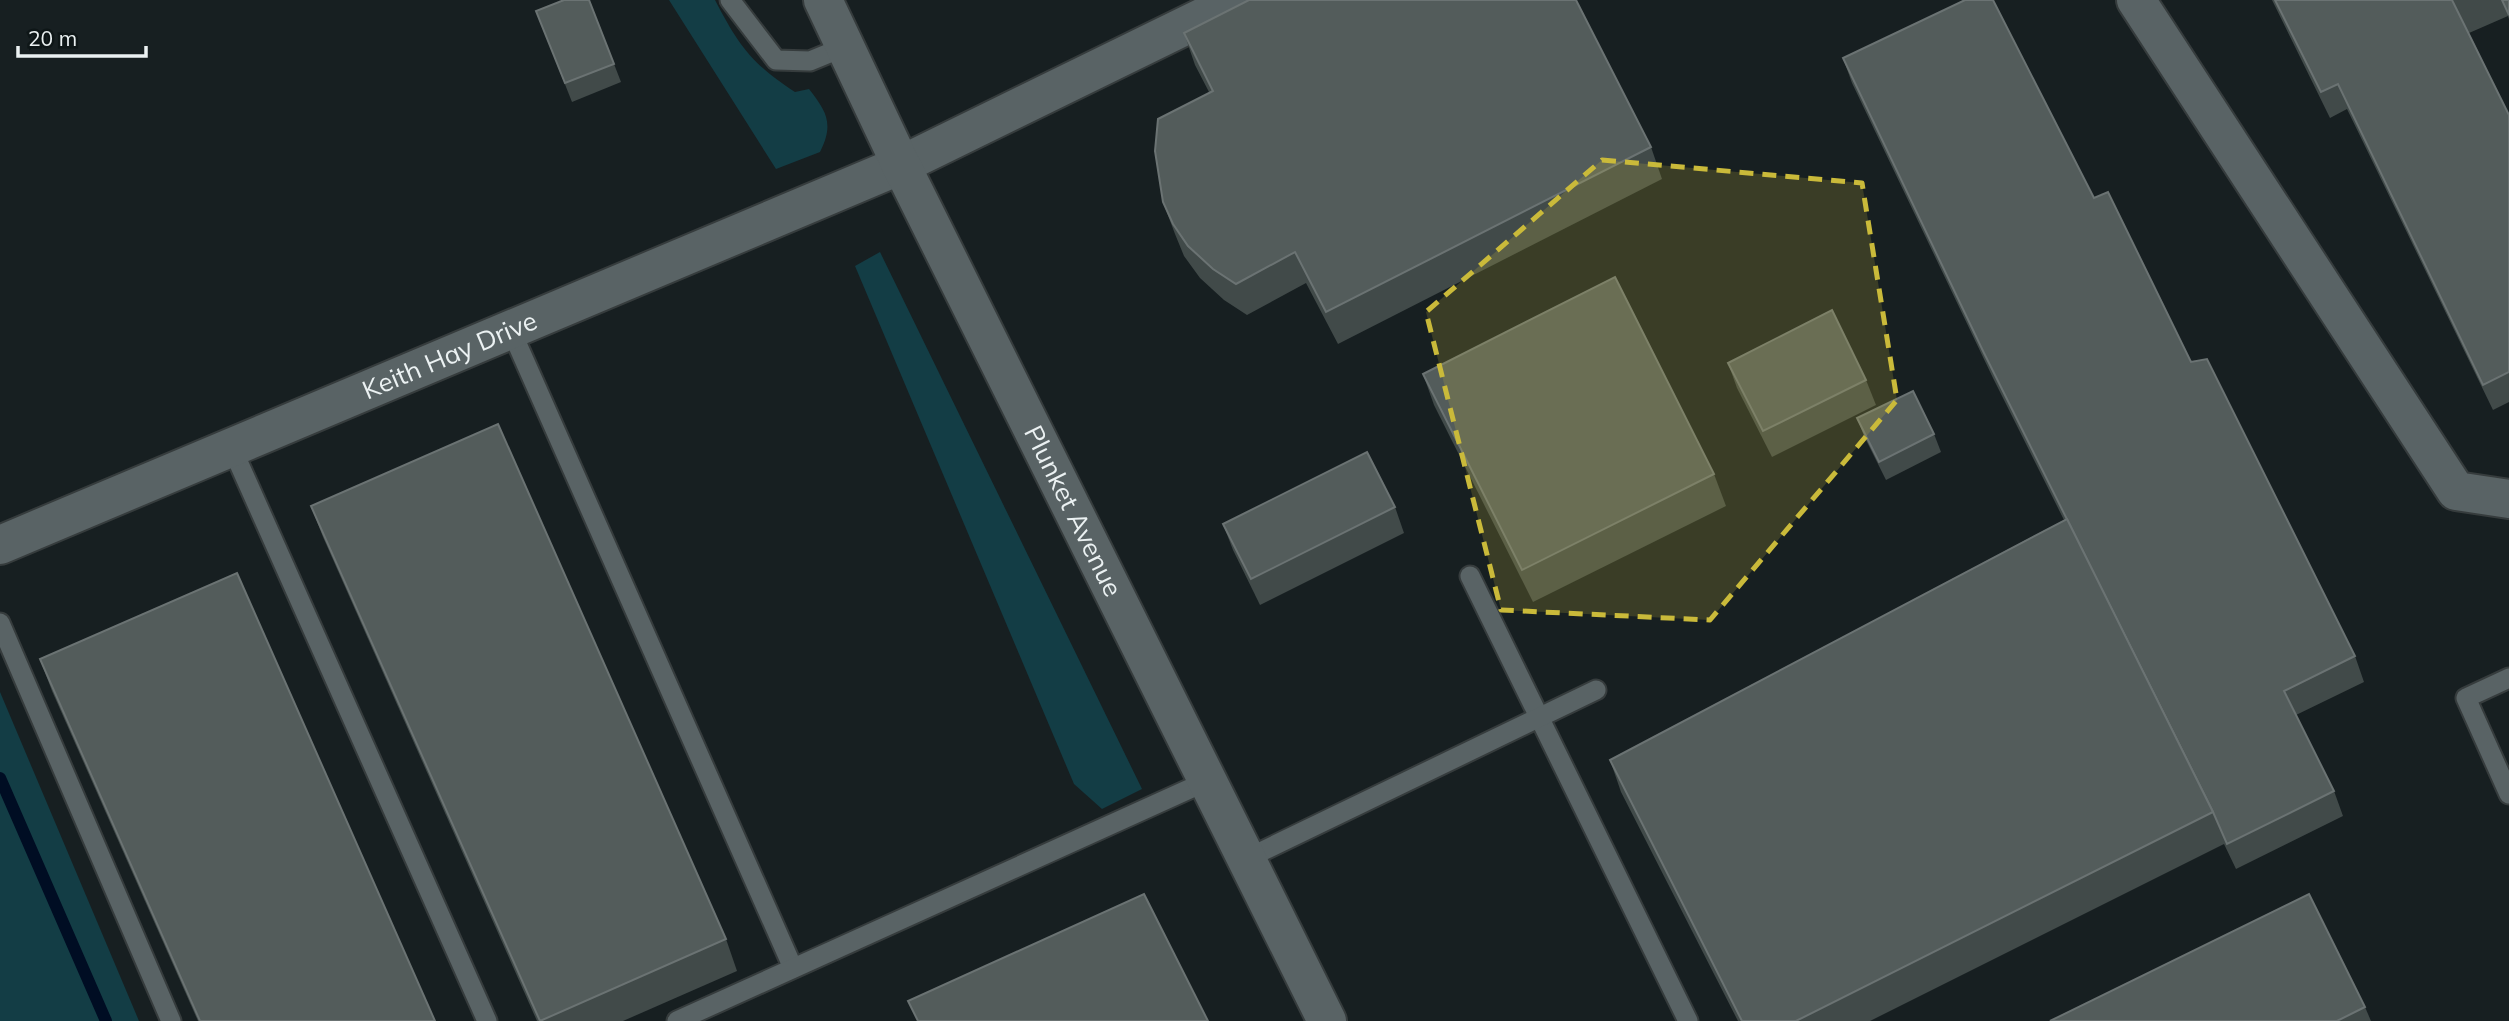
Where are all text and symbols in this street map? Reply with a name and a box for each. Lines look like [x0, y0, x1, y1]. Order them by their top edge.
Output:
scale bar [18, 14, 145, 58]
text: 20 m [28, 25, 77, 51]
street label: Keith Hay Drive [357, 303, 542, 406]
street label: Plunket Avenue [1017, 420, 1130, 602]

